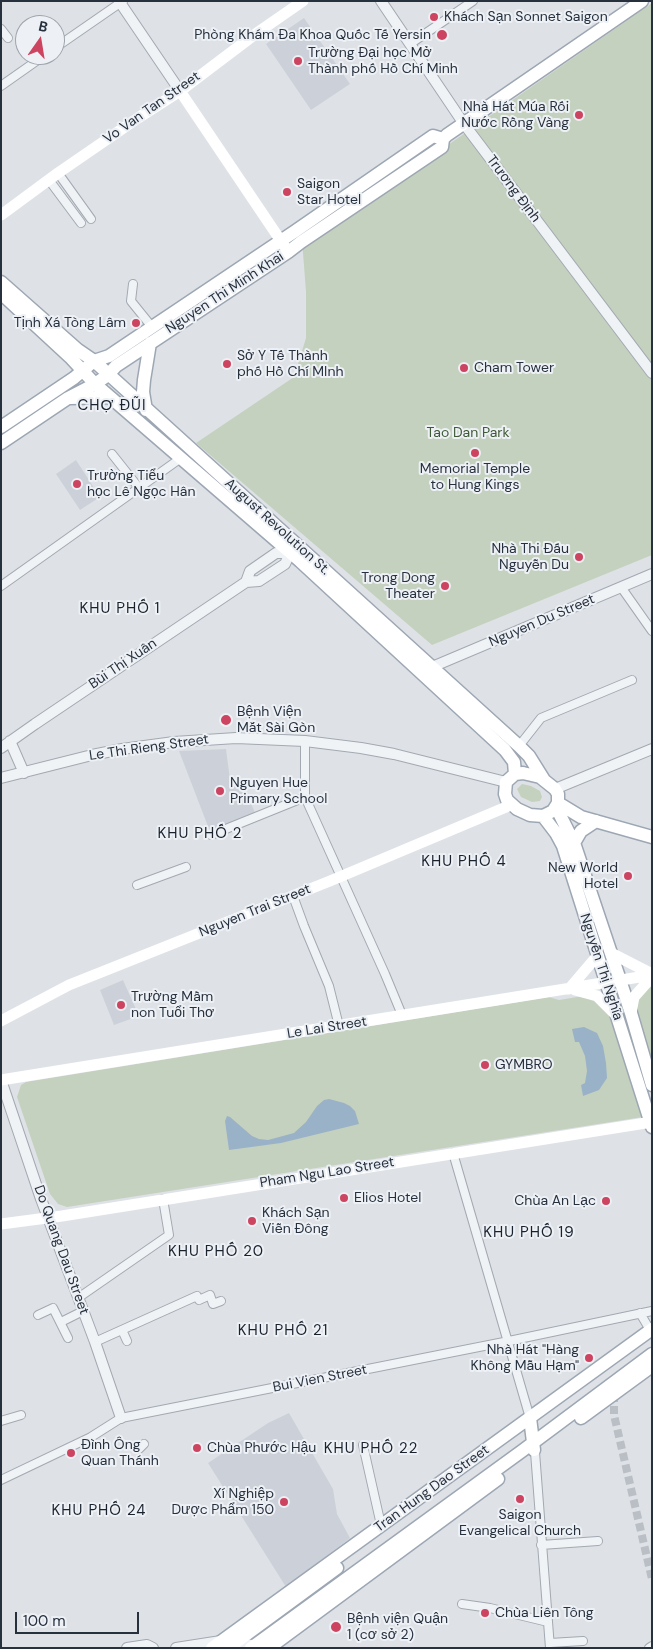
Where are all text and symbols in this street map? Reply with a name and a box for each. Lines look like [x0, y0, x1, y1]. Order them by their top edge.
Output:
place label: Khách Sạn Sonnet Saigon [444, 9, 608, 25]
marker: Khách Sạn Sonnet Saigon [428, 11, 440, 23]
north arrow [15, 15, 65, 65]
text: B [37, 17, 50, 36]
place label: Phòng Khám Đa Khoa Quốc Tế Yersin [194, 27, 431, 43]
marker: Phòng Khám Đa Khoa Quốc Tế Yersin [435, 28, 449, 42]
place label: Trường Đại học Mở Thành phố Hồ Chí Minh [308, 45, 458, 78]
marker: Trường Đại học Mở Thành phố Hồ Chí Minh [292, 55, 304, 67]
street label: Vo Van Tan Street [100, 68, 204, 148]
place label: Nhà Hát Múa Rối Nước Rồng Vàng [463, 99, 569, 132]
marker: Nhà Hát Múa Rối Nước Rồng Vàng [573, 109, 585, 121]
street label: Trương Định [483, 153, 543, 225]
place label: Saigon Star Hotel [297, 176, 361, 208]
marker: Saigon Star Hotel [281, 186, 293, 198]
street label: Nguyen Thi Minh Khai [163, 249, 287, 337]
place label: Tịnh Xá Tòng Lâm [13, 315, 126, 331]
marker: Tịnh Xá Tòng Lâm [130, 317, 142, 329]
place label: Sở Y Tế Thành phố Hồ Chí MInh [237, 348, 343, 381]
marker: Sở Y Tế Thành phố Hồ Chí MInh [221, 358, 233, 370]
place label: Cham Tower [474, 360, 554, 376]
marker: Cham Tower [458, 362, 470, 374]
district label: CHỢ ĐŨI [78, 397, 146, 415]
park label: Tao Dan Park [426, 425, 510, 441]
marker: Memorial Temple to Hung Kings [469, 447, 481, 459]
place label: Memorial Temple to Hung Kings [420, 461, 530, 494]
place label: Trường Tiểu học Lê Ngọc Hân [87, 468, 197, 501]
street label: August Revolution St. [221, 475, 333, 579]
marker: Trường Tiểu học Lê Ngọc Hân [71, 478, 83, 490]
place label: Nhà Thi Đấu Nguyễn Du [491, 541, 569, 574]
marker: Nhà Thi Đấu Nguyễn Du [573, 551, 585, 563]
place label: Trong Dong Theater [361, 570, 435, 602]
marker: Trong Dong Theater [439, 580, 451, 592]
street label: Nguyen Du Street [487, 591, 597, 651]
district label: KHU PHỐ 1 [78, 600, 162, 618]
street label: Bùi Thị Xuân [86, 635, 160, 693]
place label: Bệnh Viện Mắt Sài Gòn [237, 704, 315, 736]
marker: Bệnh Viện Mắt Sài Gòn [219, 713, 233, 727]
street label: Le Thi Rieng Street [88, 731, 210, 765]
place label: Nguyen Hue Primary School [230, 775, 327, 808]
marker: Nguyen Hue Primary School [214, 785, 226, 797]
district label: KHU PHỐ 2 [156, 825, 244, 843]
district label: KHU PHỐ 4 [420, 853, 508, 871]
place label: New World Hotel [548, 860, 618, 892]
marker: New World Hotel [622, 870, 634, 882]
street label: Nguyen Trai Street [197, 881, 313, 941]
street label: Nguyễn Thị Nghĩa [576, 911, 626, 1023]
place label: Trường Mầm non Tuổi Thơ [131, 989, 214, 1022]
marker: Trường Mầm non Tuổi Thơ [115, 999, 127, 1011]
street label: Le Lai Street [286, 1013, 368, 1043]
place label: GYMBRO [495, 1057, 553, 1073]
marker: GYMBRO [479, 1059, 491, 1071]
street label: Pham Ngu Lao Street [259, 1154, 395, 1192]
street label: Do Quang Dau Street [30, 1183, 92, 1317]
place label: Elios Hotel [354, 1190, 421, 1206]
marker: Elios Hotel [338, 1192, 350, 1204]
place label: Chùa An Lạc [514, 1193, 596, 1209]
marker: Chùa An Lạc [600, 1195, 612, 1207]
place label: Khách Sạn Viễn Đông [262, 1205, 330, 1238]
marker: Khách Sạn Viễn Đông [246, 1215, 258, 1227]
district label: KHU PHỐ 19 [482, 1224, 576, 1242]
district label: KHU PHỐ 20 [167, 1243, 265, 1261]
district label: KHU PHỐ 21 [236, 1322, 330, 1340]
place label: Nhà Hát "Hàng Không Mẫu Hạm" [471, 1342, 579, 1374]
marker: Nhà Hát "Hàng Không Mẫu Hạm" [583, 1352, 595, 1364]
street label: Bui Vien Street [271, 1362, 369, 1396]
place label: Đình Ông Quan Thánh [81, 1437, 159, 1470]
place label: Chùa Phước Hậu [207, 1440, 315, 1456]
district label: KHU PHỐ 22 [322, 1440, 420, 1458]
marker: Chùa Phước Hậu [191, 1442, 203, 1454]
street label: Tran Hung Dao Street [371, 1442, 493, 1536]
marker: Đình Ông Quan Thánh [65, 1447, 77, 1459]
place label: Xí Nghiệp Dược Phẩm 150 [173, 1486, 274, 1518]
marker: Saigon Evangelical Church [514, 1493, 526, 1505]
marker: Xí Nghiệp Dược Phẩm 150 [278, 1496, 290, 1508]
district label: KHU PHỐ 24 [50, 1502, 148, 1520]
place label: Saigon Evangelical Church [459, 1507, 581, 1540]
scale bar [18, 1602, 141, 1634]
place label: Chùa Liên Tông [495, 1605, 594, 1621]
marker: Chùa Liên Tông [479, 1607, 491, 1619]
text: 100 m [23, 1611, 66, 1631]
place label: Bệnh viện Quận 1 (cơ sở 2) [347, 1611, 448, 1644]
marker: Bệnh viện Quận 1 (cơ sở 2) [329, 1620, 343, 1634]

